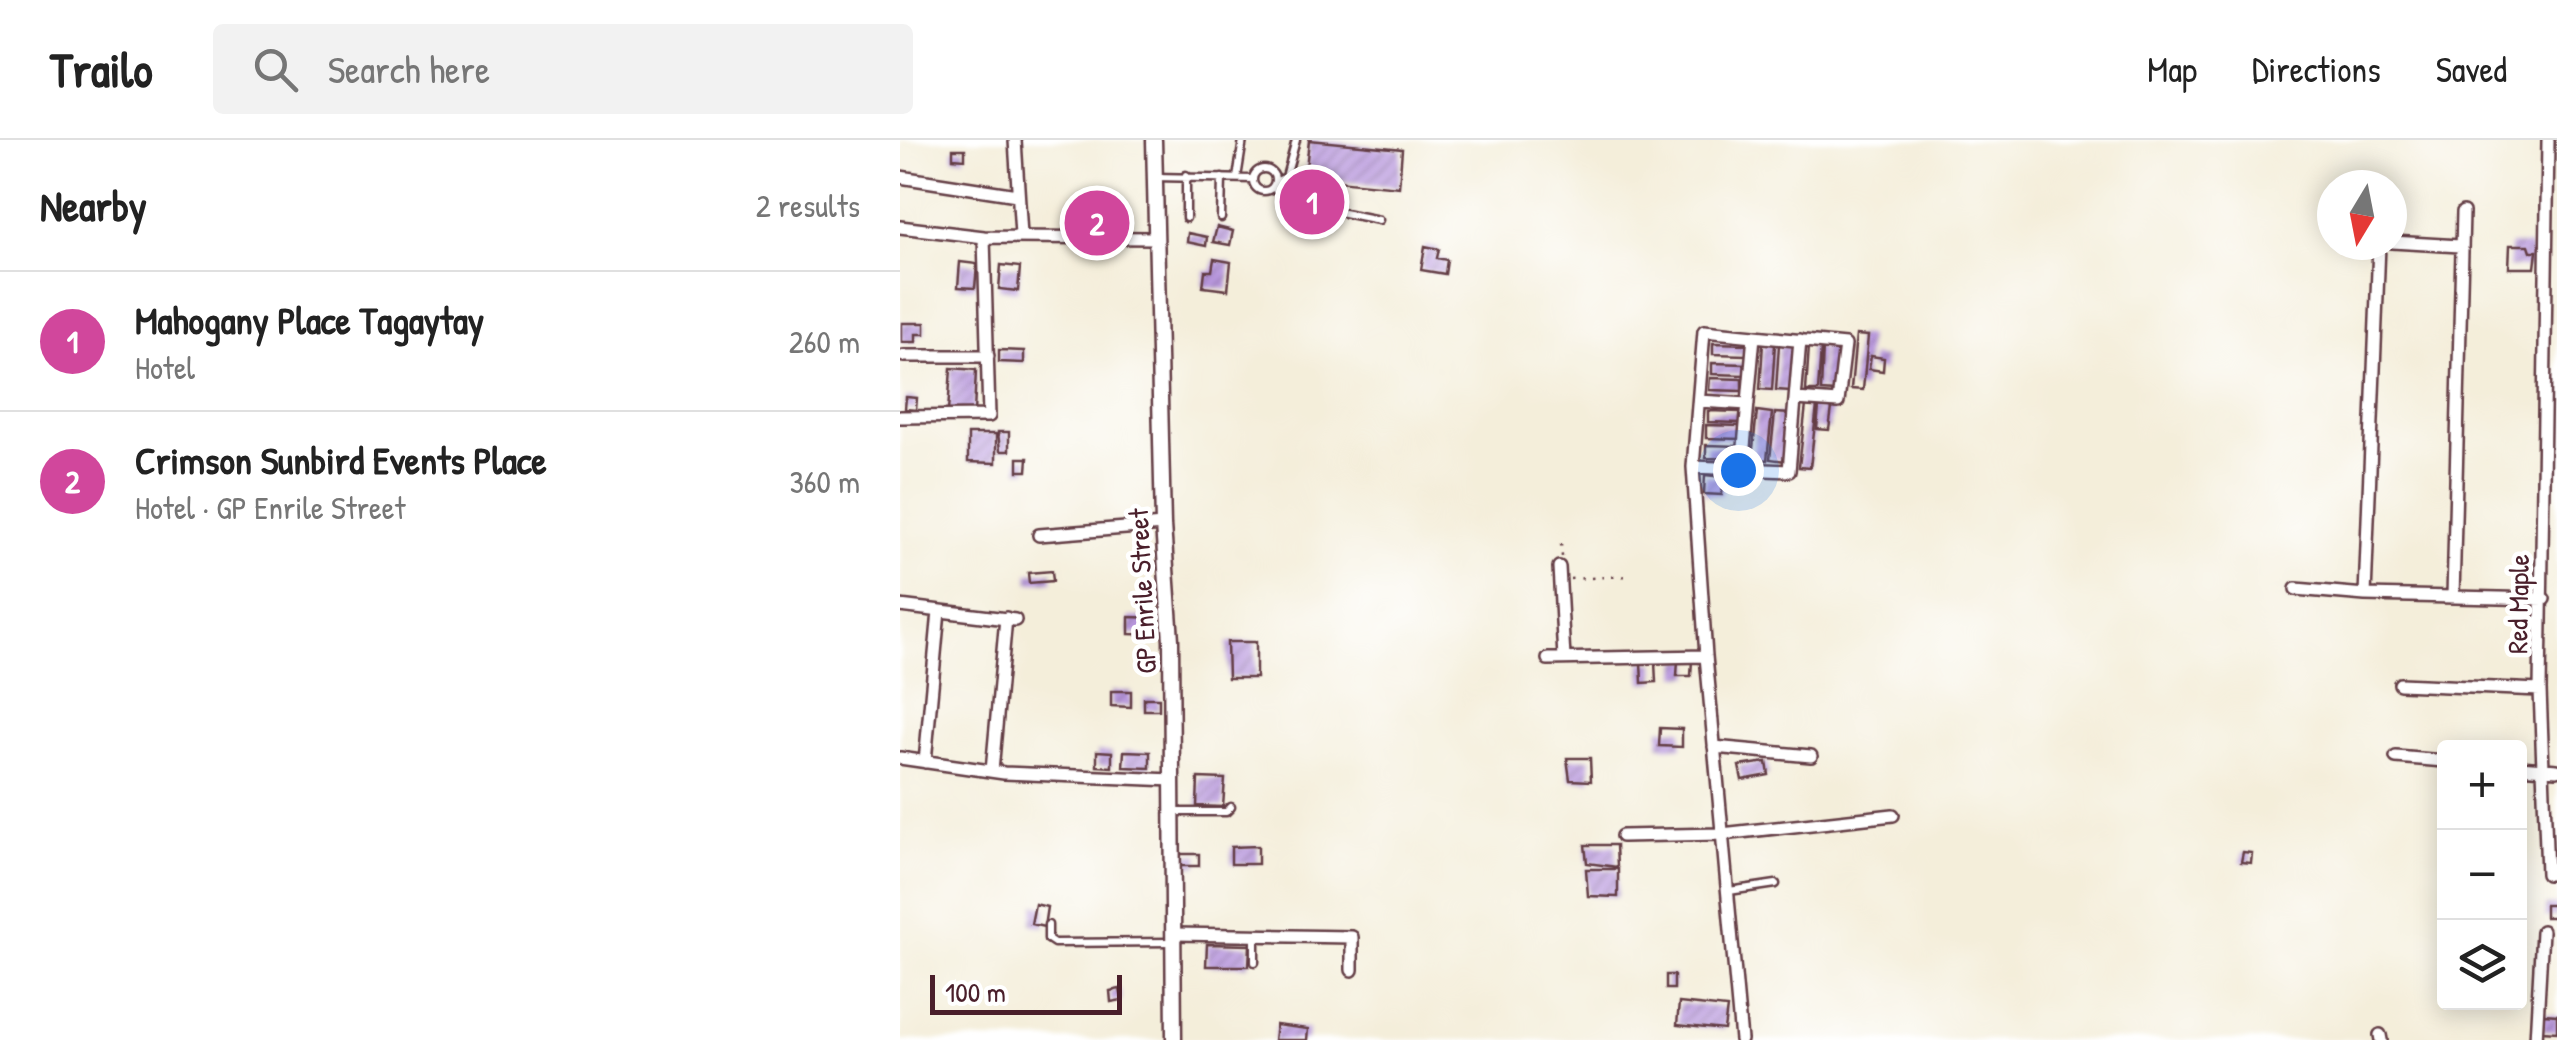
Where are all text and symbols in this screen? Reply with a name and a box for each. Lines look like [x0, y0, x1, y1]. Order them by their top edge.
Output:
search box [213, 24, 913, 114]
text: Trailo [50, 37, 153, 102]
icon: search [248, 42, 303, 97]
text: Search here [328, 43, 490, 95]
text: Map [2147, 46, 2197, 93]
text: Directions [2252, 46, 2381, 93]
text: Saved [2436, 46, 2507, 93]
pin: 1 [1280, 164, 1344, 240]
north arrow [2317, 170, 2407, 260]
text: Nearby [40, 177, 147, 234]
text: 2 results [756, 184, 860, 227]
pin: 2 [1064, 186, 1130, 260]
text: Mahogany Place Tagaytay [135, 294, 484, 346]
text: 1 [67, 320, 78, 363]
text: 260 m [789, 320, 860, 363]
text: Hotel [135, 346, 195, 389]
text: Crimson Sunbird Events Place [135, 434, 547, 486]
your location [1713, 445, 1764, 496]
text: 2 [65, 460, 80, 503]
text: 360 m [789, 460, 860, 503]
text: Hotel · GP Enrile Street [135, 486, 406, 529]
street label: GP Enrile Street [1119, 507, 1165, 675]
street label: Red Maple [2498, 554, 2538, 654]
map controls [2437, 740, 2527, 1010]
button: + [2437, 740, 2527, 830]
button: − [2437, 830, 2527, 920]
button: layers [2437, 920, 2527, 1010]
scale bar [930, 970, 1122, 1014]
text: 100 m [945, 973, 1006, 1011]

